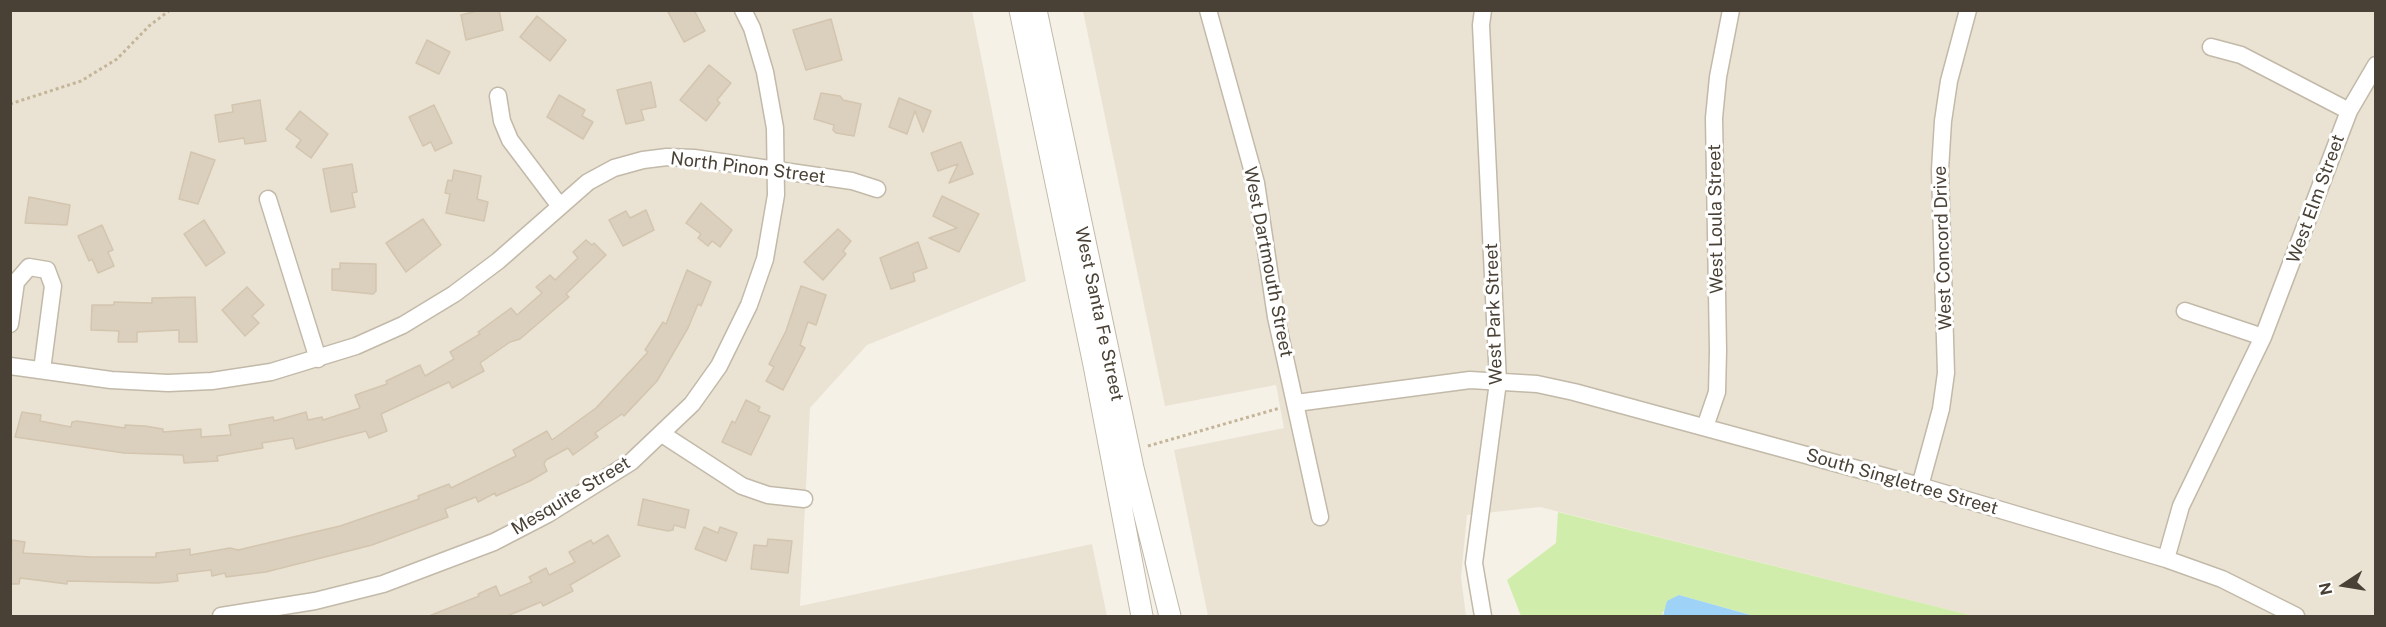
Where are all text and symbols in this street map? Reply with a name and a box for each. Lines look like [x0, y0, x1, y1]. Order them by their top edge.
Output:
street label: West Elm Street [2283, 132, 2349, 266]
street label: West Loula Street [1704, 144, 1728, 294]
street label: North Pinon Street [669, 148, 827, 188]
street label: West Dartmouth Street [1239, 165, 1297, 359]
street label: West Concord Drive [1929, 165, 1957, 331]
street label: West Santa Fe Street [1070, 225, 1128, 403]
street label: West Park Street [1481, 243, 1507, 385]
street label: South Singletree Street [1804, 444, 2000, 520]
street label: Mesquite Street [508, 452, 634, 540]
north arrow [2314, 555, 2374, 615]
text: N [2315, 581, 2336, 597]

